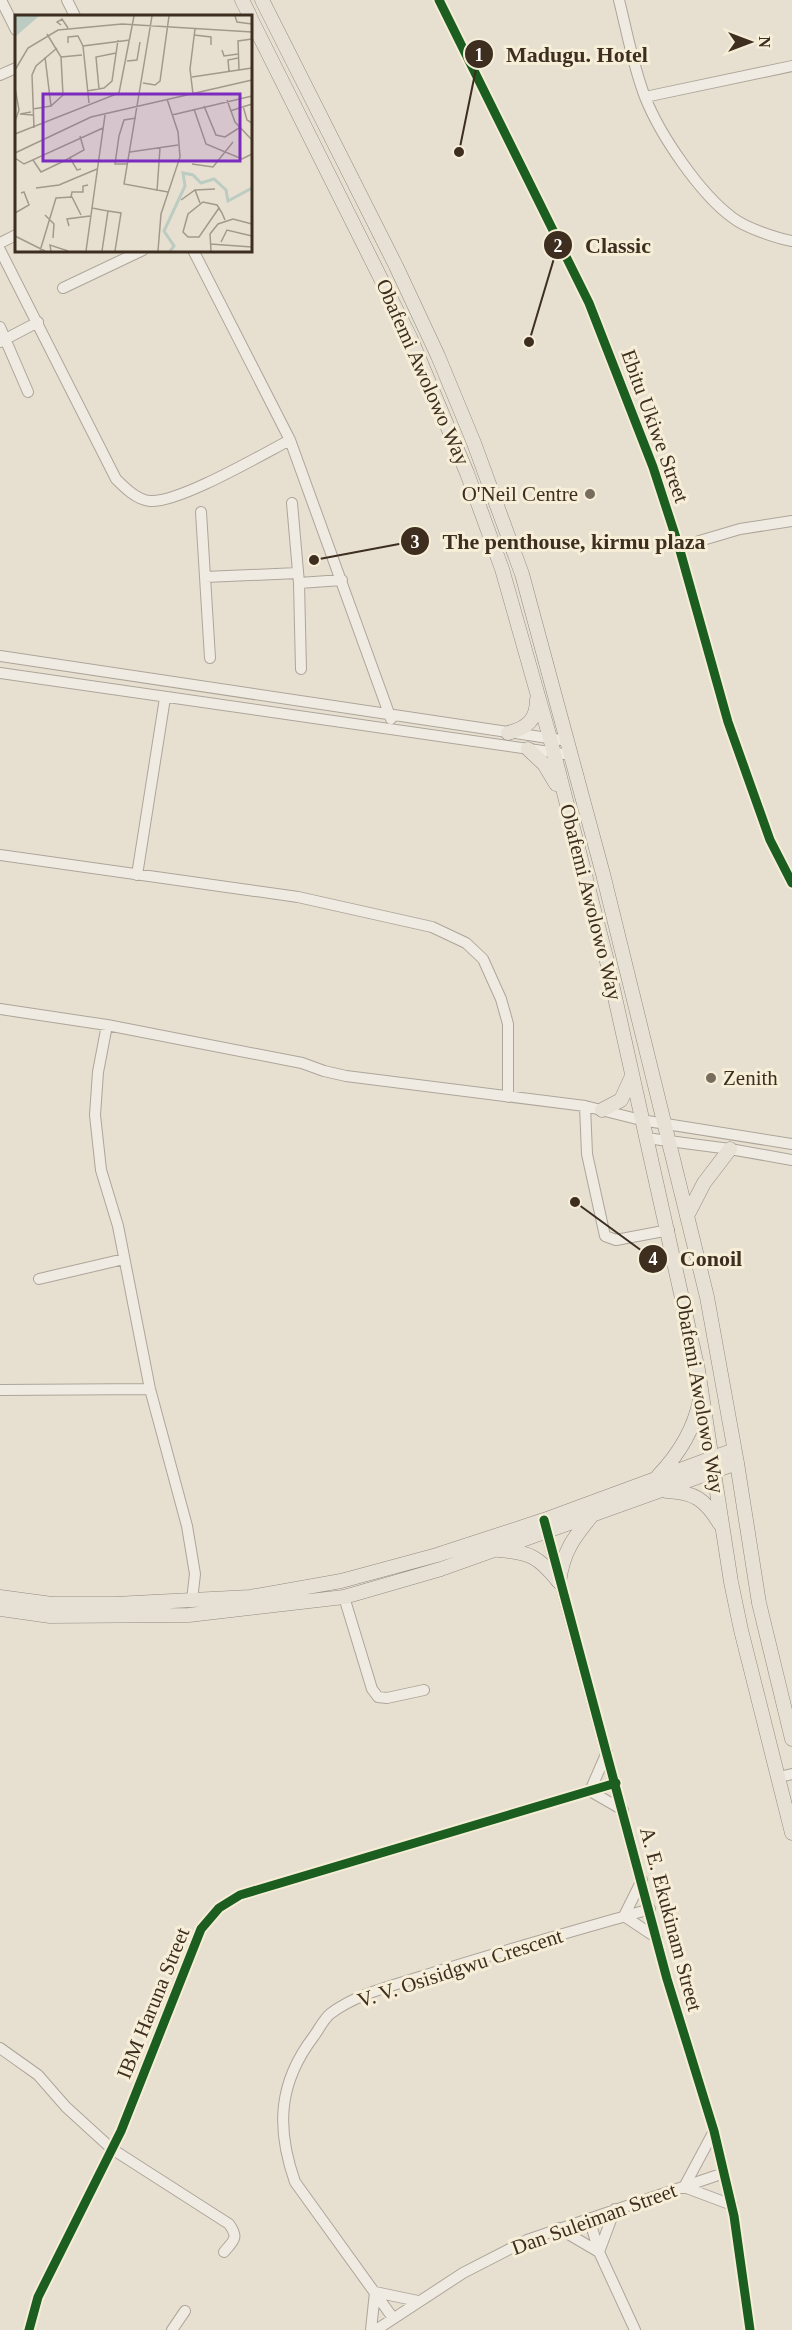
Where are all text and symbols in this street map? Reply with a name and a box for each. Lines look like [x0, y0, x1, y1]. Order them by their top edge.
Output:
north arrow [720, 12, 780, 72]
inset map [15, 15, 252, 252]
callout: Madugu. Hotel [464, 34, 660, 74]
text: N [756, 36, 773, 48]
text: Madugu. Hotel [506, 42, 648, 67]
text: 1 [475, 45, 484, 65]
callout: Classic [543, 225, 663, 265]
text: Classic [585, 233, 651, 258]
text: 2 [554, 236, 563, 256]
street label: Obafemi Awolowo Way [371, 275, 475, 469]
street label: Ebitu Ukiwe Street [616, 346, 694, 506]
place label: O'Neil Centre [462, 482, 578, 506]
marker: O'Neil Centre [583, 487, 597, 501]
callout: The penthouse, kirmu plaza [400, 521, 717, 561]
text: The penthouse, kirmu plaza [443, 529, 705, 554]
text: 3 [411, 532, 420, 552]
street label: Obafemi Awolowo Way [555, 801, 627, 1003]
place label: Zenith [723, 1066, 778, 1090]
marker: Zenith [704, 1071, 718, 1085]
callout: Conoil [638, 1239, 754, 1279]
text: Conoil [680, 1246, 742, 1271]
text: 4 [649, 1249, 658, 1269]
street label: Obafemi Awolowo Way [671, 1293, 729, 1496]
street label: A. E. Ekukinam Street [635, 1824, 707, 2014]
street label: V. V. Osisidgwu Crescent [354, 1923, 566, 2012]
street label: IBM Haruna Street [112, 1924, 194, 2082]
street label: Dan Suleiman Street [508, 2178, 680, 2260]

